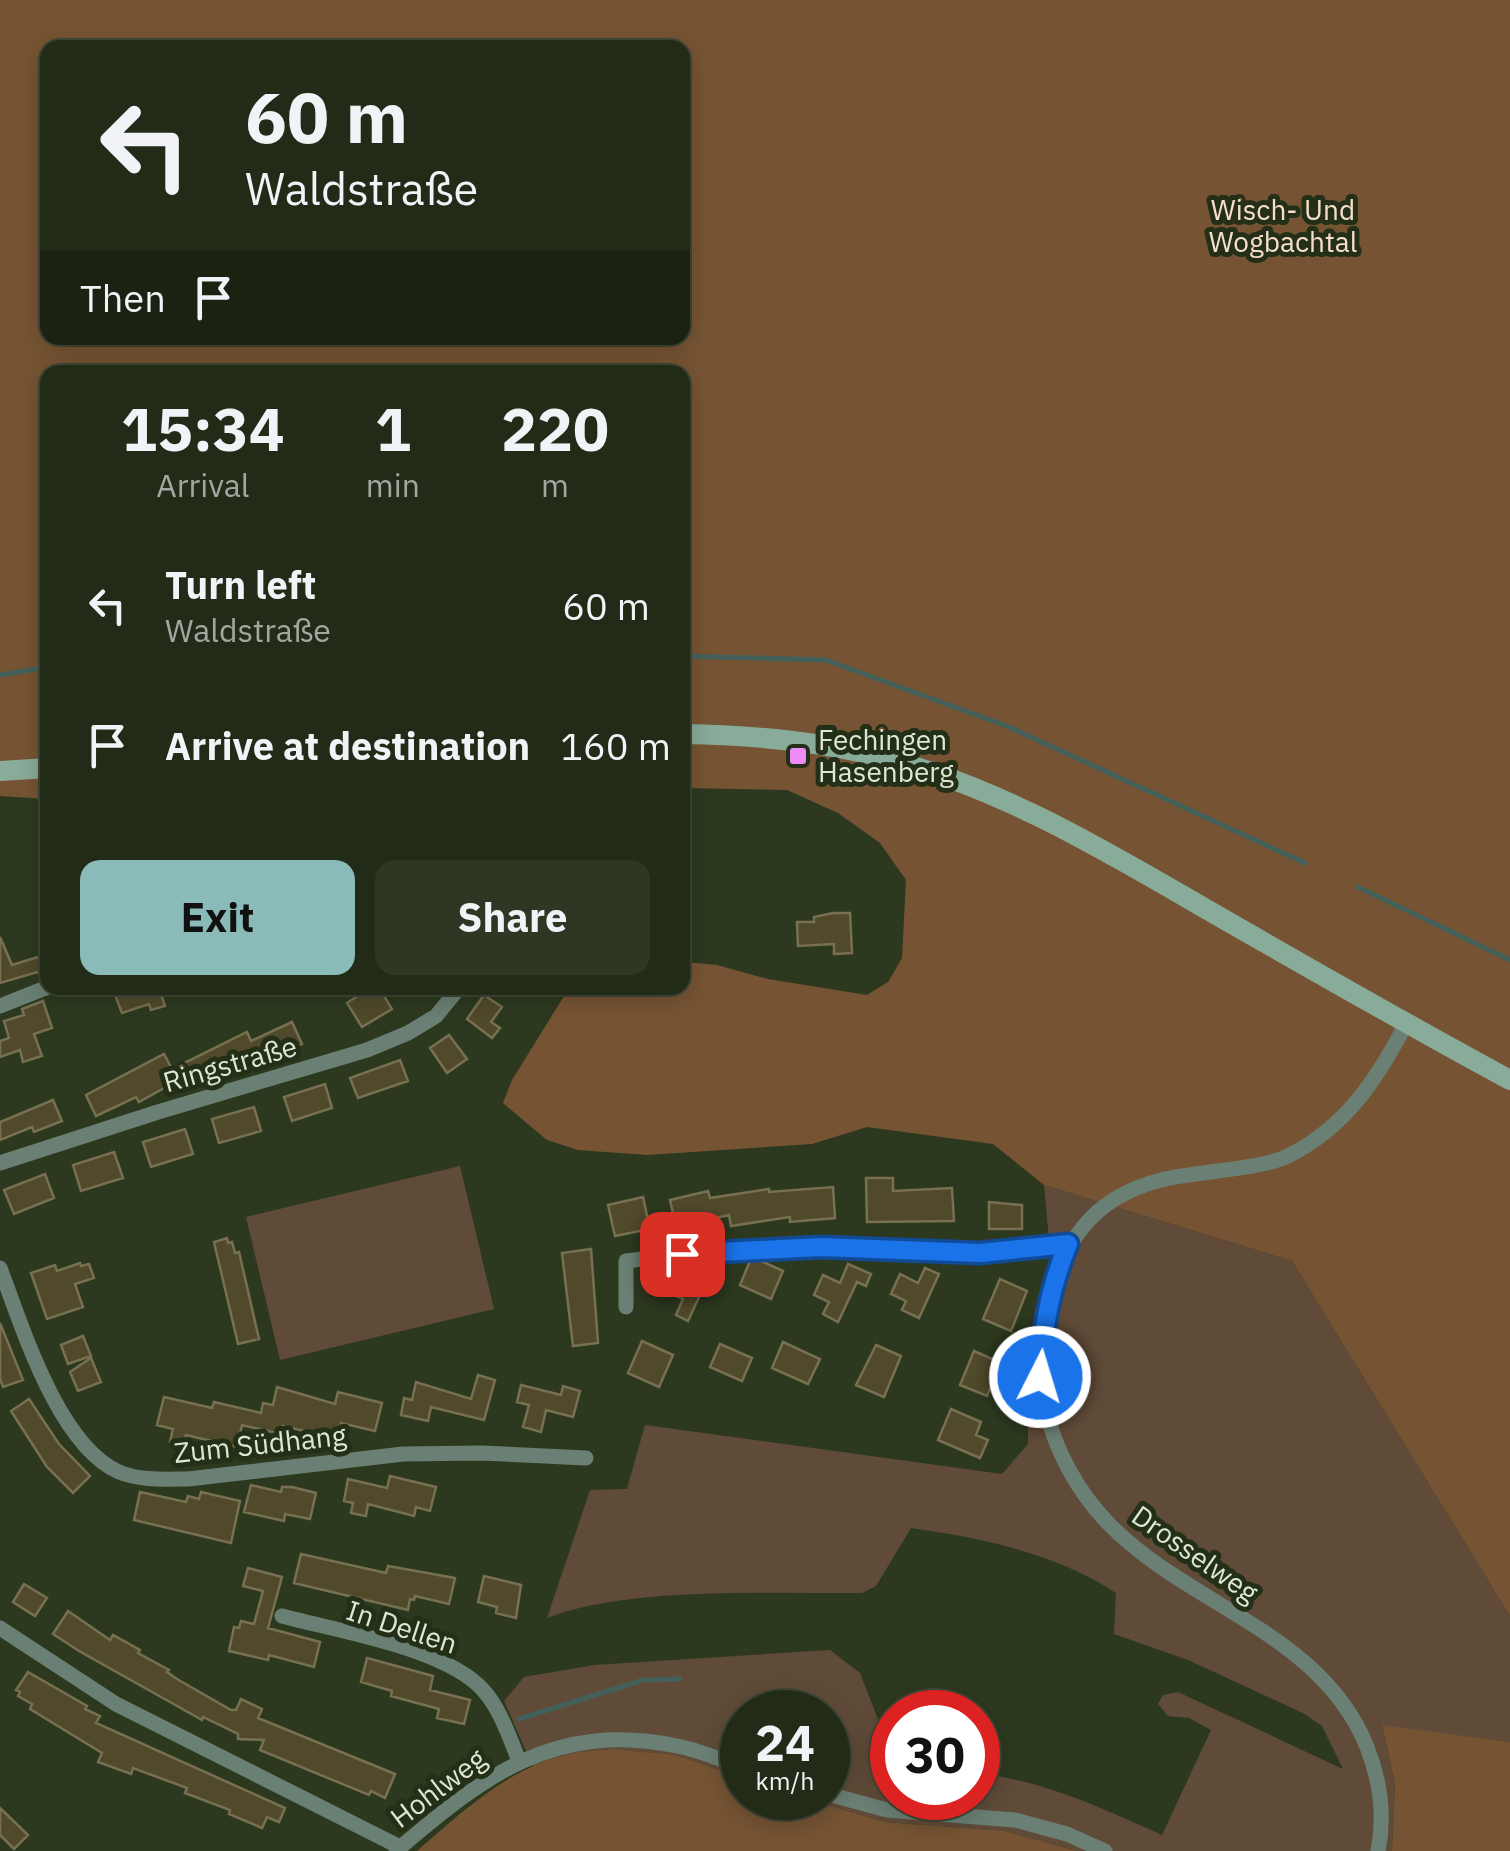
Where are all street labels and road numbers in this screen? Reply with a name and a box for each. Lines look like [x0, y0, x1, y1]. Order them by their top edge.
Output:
street label: Ringstraße [159, 1027, 301, 1100]
street label: Zum Südhang [172, 1416, 348, 1471]
street label: Drosselweg [1125, 1497, 1266, 1611]
street label: In Dellen [342, 1591, 462, 1662]
street label: Hohlweg [382, 1739, 493, 1836]

